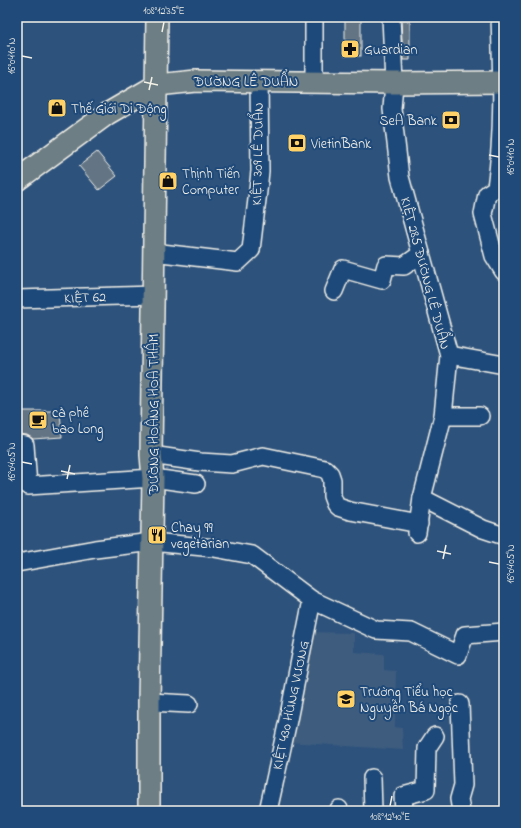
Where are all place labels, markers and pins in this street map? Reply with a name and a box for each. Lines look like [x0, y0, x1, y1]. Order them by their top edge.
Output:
pharmacy icon: Guardian [339, 38, 361, 60]
place label: Guardian [364, 40, 418, 61]
shop icon: Thế Giới Di Động [46, 97, 68, 119]
place label: Thế Giới Di Động [71, 99, 167, 121]
bank icon: SeA Bank [440, 109, 462, 131]
place label: SeA Bank [380, 111, 438, 132]
bank icon: VietinBank [286, 132, 308, 154]
place label: VietinBank [310, 134, 372, 155]
place label: Thịnh Tiến Computer [182, 164, 240, 201]
shop icon: Thịnh Tiến Computer [157, 170, 179, 192]
place label: cà phê bao Long [52, 403, 103, 441]
cafe icon: cà phê bao Long [27, 409, 49, 431]
place label: Chay 99 vegetarian [171, 518, 229, 556]
restaurant icon: Chay 99 vegetarian [146, 524, 168, 546]
place label: Trường Tiểu học Nguyễn Bá Ngọc [360, 682, 459, 720]
school or university icon: Trường Tiểu học Nguyễn Bá Ngọc [335, 688, 357, 710]

